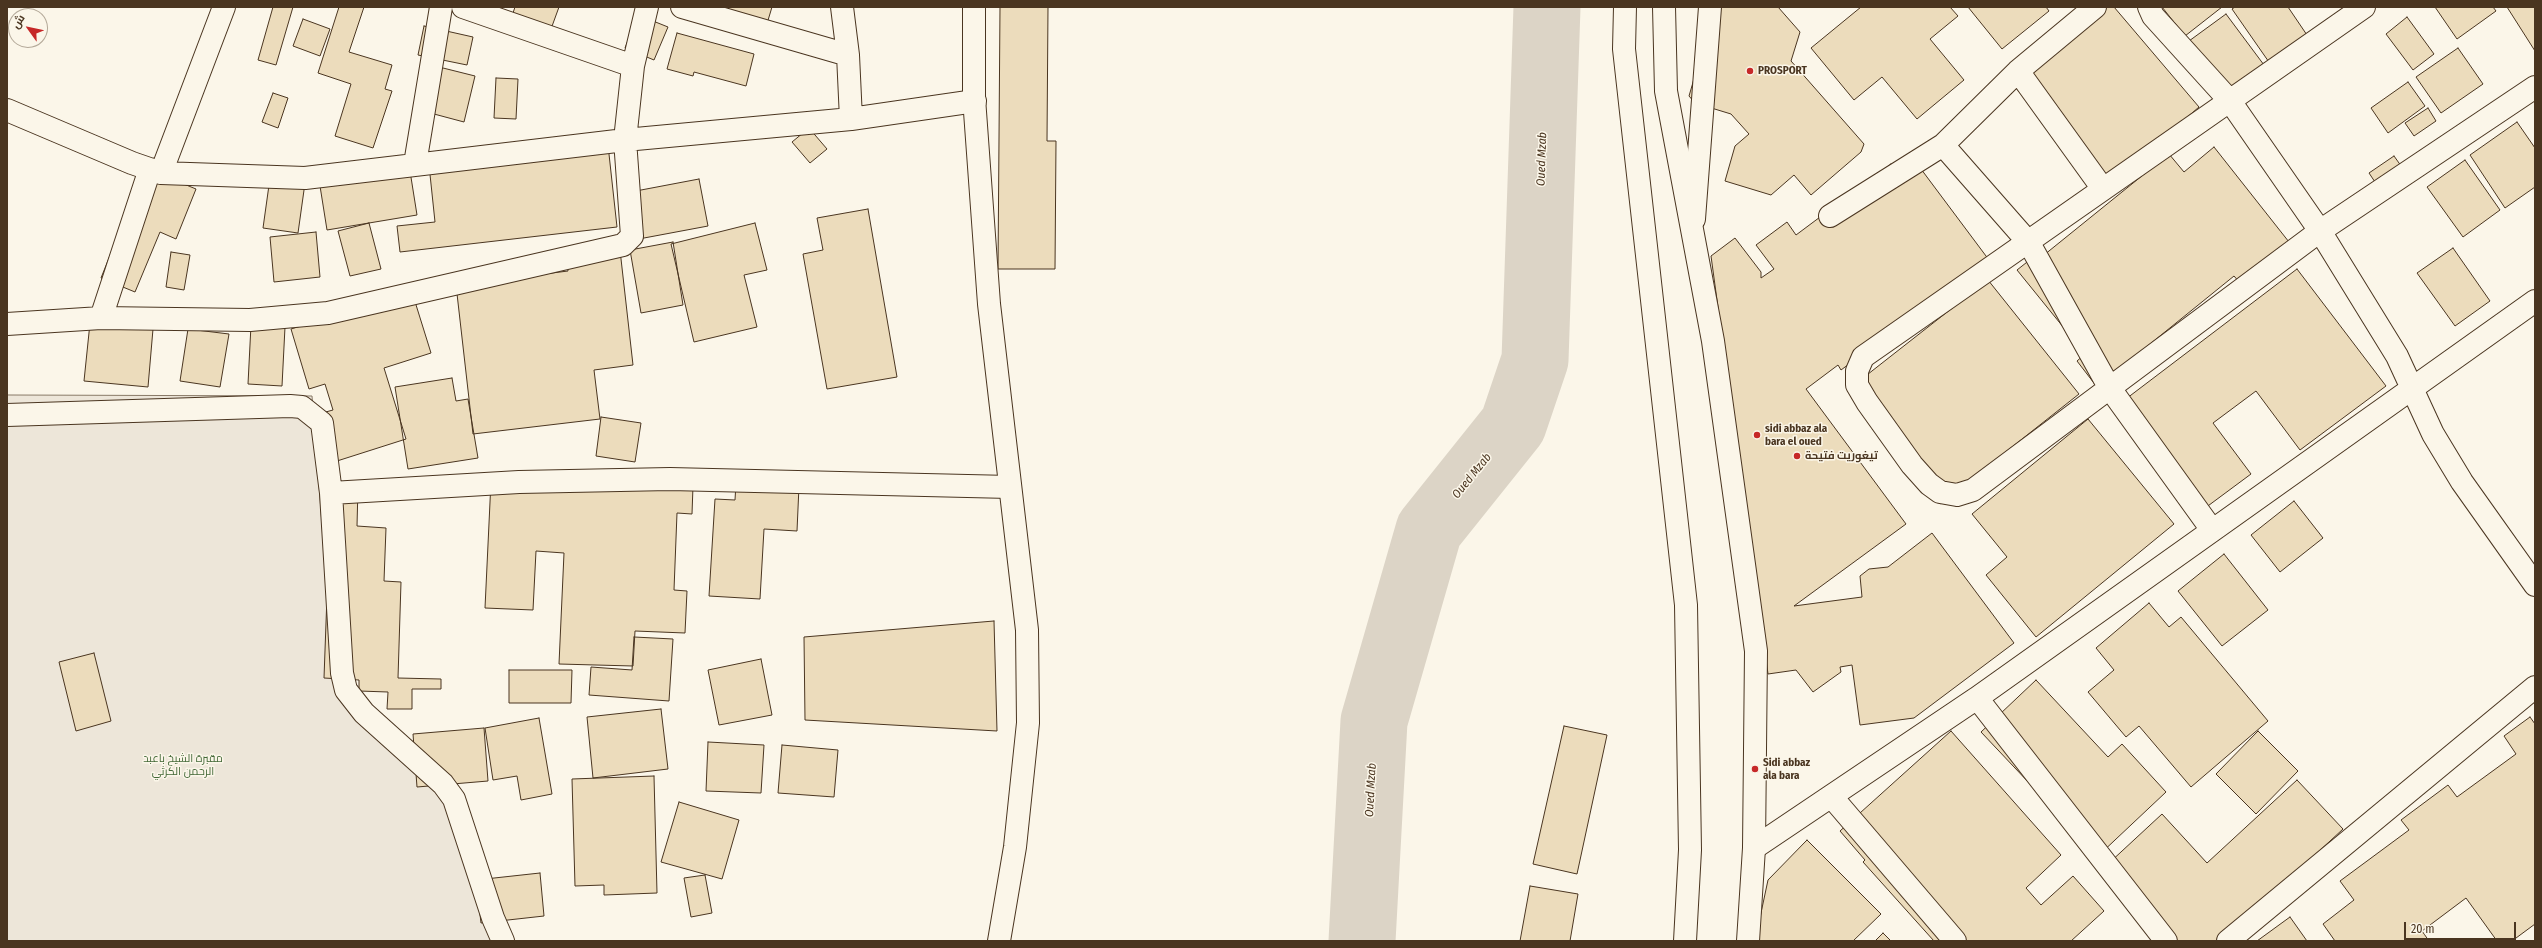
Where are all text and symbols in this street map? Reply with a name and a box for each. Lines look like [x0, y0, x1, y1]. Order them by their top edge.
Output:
north arrow [8, 8, 48, 48]
text: ش [9, 12, 28, 31]
place label: PROSPORT [1758, 64, 1807, 78]
marker: PROSPORT [1745, 66, 1755, 76]
water label: Oued Mzab [1534, 132, 1550, 186]
place label: sidi abbaz ala bara el oued [1765, 422, 1827, 448]
marker: sidi abbaz ala bara el oued [1752, 430, 1762, 440]
place label: تيغوريت فتيحة [1805, 449, 1878, 463]
water label: Oued Mzab [1449, 450, 1495, 502]
marker: تيغوريت فتيحة [1792, 451, 1802, 461]
park label: مقبرة الشيخ باعبد الرحمن الكرثي [143, 752, 223, 778]
place label: Sidi abbaz ala bara [1763, 756, 1810, 782]
water label: Oued Mzab [1362, 763, 1380, 817]
marker: Sidi abbaz ala bara [1750, 764, 1760, 774]
scale bar [2406, 914, 2518, 940]
text: 20 m [2411, 922, 2435, 936]

